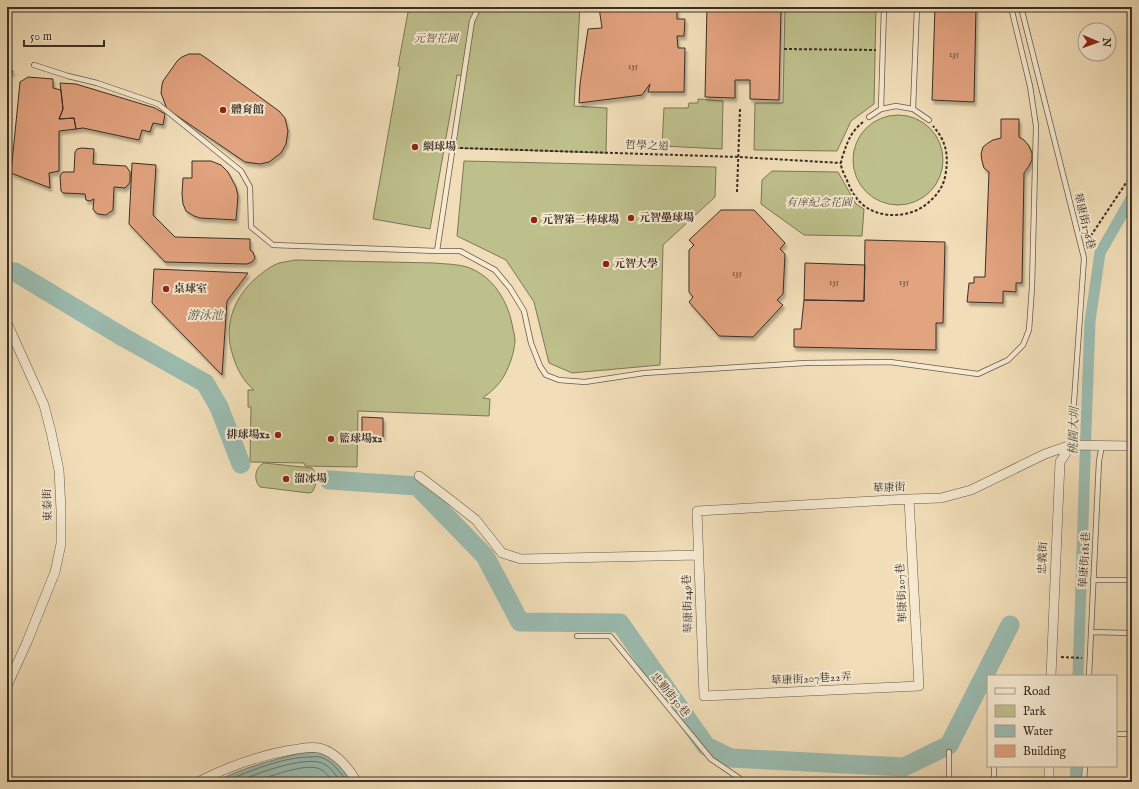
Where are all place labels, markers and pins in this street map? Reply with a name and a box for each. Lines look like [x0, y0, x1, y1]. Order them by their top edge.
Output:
place label: 體育館 [231, 103, 264, 117]
marker: 體育館 [218, 105, 228, 115]
place label: 網球場 [423, 140, 456, 154]
marker: 網球場 [410, 142, 420, 152]
place label: 元智壘球場 [639, 211, 694, 225]
place label: 元智第二棒球場 [542, 213, 619, 227]
marker: 元智壘球場 [626, 213, 636, 223]
marker: 元智第二棒球場 [529, 215, 539, 225]
place label: 元智大學 [614, 257, 658, 271]
marker: 元智大學 [601, 259, 611, 269]
place label: 桌球室 [174, 282, 207, 296]
marker: 桌球室 [161, 284, 171, 294]
place label: 排球場x2 [226, 428, 271, 442]
marker: 排球場x2 [273, 430, 283, 440]
place label: 籃球場x2 [339, 432, 383, 446]
marker: 籃球場x2 [326, 434, 336, 444]
place label: 溜冰場 [294, 472, 327, 486]
marker: 溜冰場 [281, 474, 291, 484]

